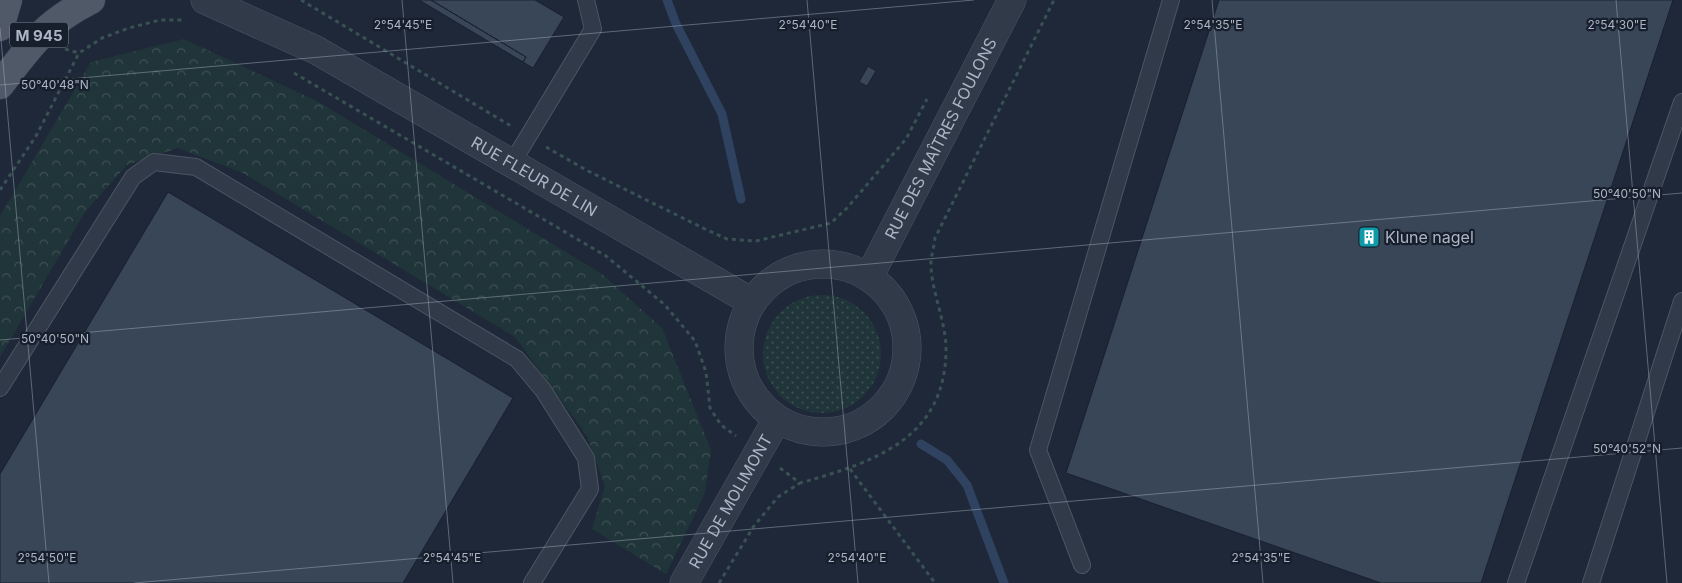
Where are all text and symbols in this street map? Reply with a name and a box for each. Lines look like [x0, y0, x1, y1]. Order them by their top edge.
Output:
text: 2°54'45"E [374, 17, 432, 32]
text: 2°54'40"E [779, 17, 837, 32]
text: 2°54'35"E [1184, 17, 1242, 32]
text: 2°54'30"E [1587, 17, 1647, 32]
road number: M 945 [10, 22, 68, 48]
street label: RUE DES MAÎTRES FOULONS [880, 34, 1001, 242]
text: 50°40'48"N [21, 77, 89, 92]
street label: RUE FLEUR DE LIN [468, 132, 601, 220]
text: 50°40'50"N [1593, 186, 1661, 201]
building icon: Klune nagel [1357, 225, 1381, 249]
place label: Klune nagel [1385, 227, 1474, 247]
text: 50°40'50"N [21, 331, 89, 346]
street label: RUE DE MOLIMONT [684, 431, 776, 572]
text: 50°40'52"N [1593, 441, 1661, 456]
text: 2°54'50"E [17, 550, 77, 565]
text: 2°54'45"E [423, 550, 481, 565]
text: 2°54'40"E [828, 550, 886, 565]
text: 2°54'35"E [1232, 550, 1290, 565]

